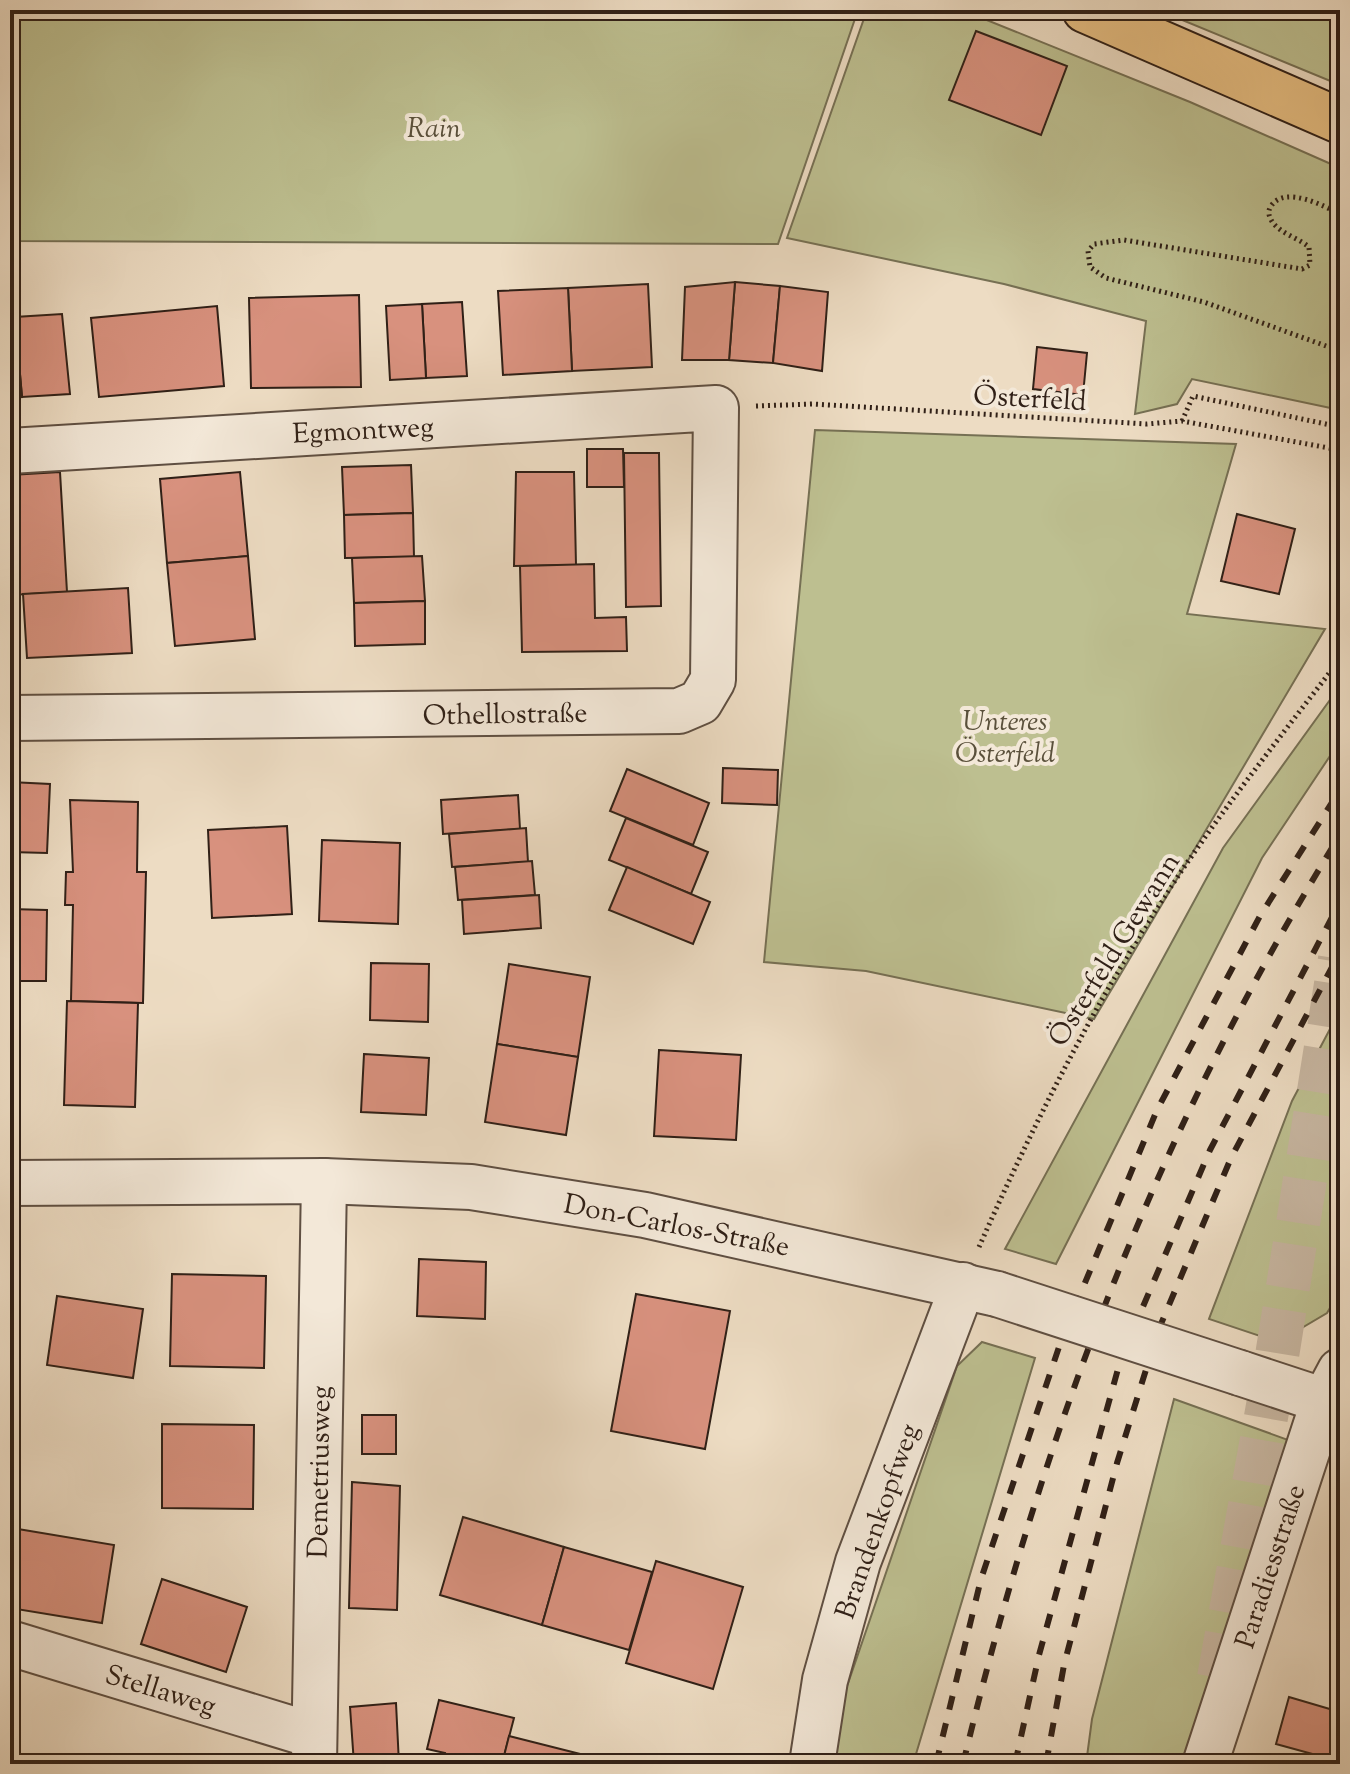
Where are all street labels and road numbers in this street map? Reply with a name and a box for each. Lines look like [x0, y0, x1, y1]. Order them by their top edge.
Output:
street label: Österfeld [972, 377, 1088, 423]
street label: Egmontweg [291, 408, 435, 456]
street label: Othellostraße [422, 695, 588, 737]
street label: Österfeld Gewann [1040, 846, 1191, 1055]
street label: Don-Carlos-Straße [560, 1185, 793, 1268]
street label: Demetriusweg [299, 1385, 343, 1559]
street label: Brandenkopfweg [827, 1419, 931, 1625]
street label: Paradiesstraße [1227, 1480, 1317, 1654]
street label: Stellaweg [100, 1656, 221, 1728]

